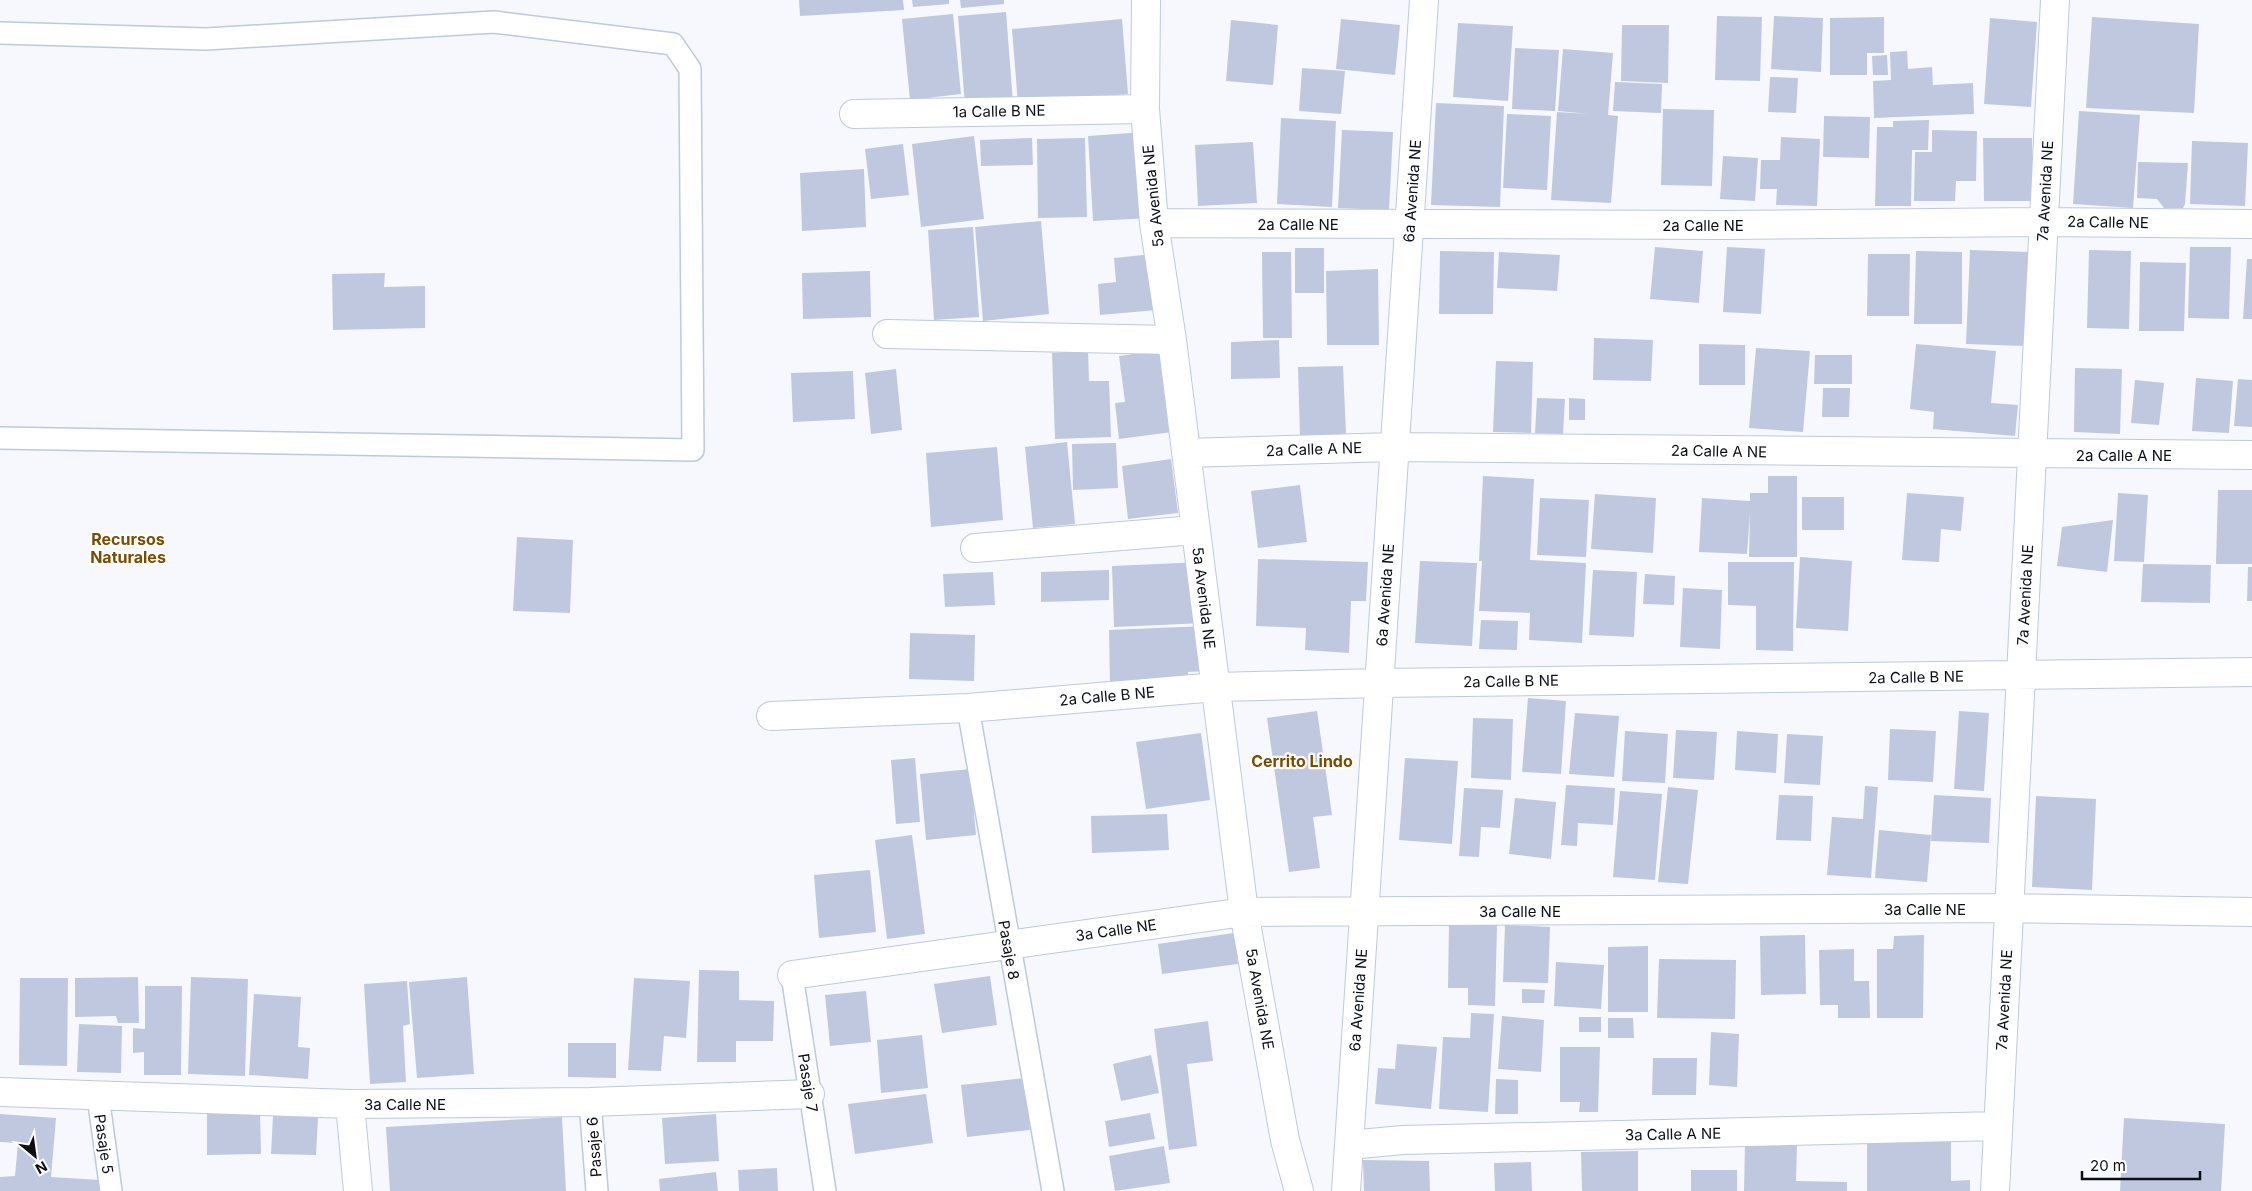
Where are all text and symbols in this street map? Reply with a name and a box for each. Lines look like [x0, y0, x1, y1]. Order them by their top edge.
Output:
street label: 1a Calle B NE [952, 101, 1046, 121]
street label: 6a Avenida NE [1399, 139, 1425, 243]
street label: 7a Avenida NE [2033, 140, 2057, 242]
street label: 5a Avenida NE [1138, 144, 1168, 248]
street label: 2a Calle NE [2067, 212, 2149, 232]
street label: 2a Calle NE [1257, 215, 1339, 234]
street label: 2a Calle NE [1662, 216, 1744, 235]
street label: 2a Calle A NE [1266, 438, 1362, 460]
street label: 2a Calle A NE [1671, 441, 1767, 461]
street label: 2a Calle A NE [2076, 446, 2172, 465]
district label: Recursos Naturales [90, 529, 166, 567]
street label: 6a Avenida NE [1372, 543, 1398, 647]
street label: 7a Avenida NE [2013, 544, 2037, 646]
street label: 5a Avenida NE [1188, 546, 1220, 650]
street label: 2a Calle B NE [1868, 667, 1964, 687]
street label: 2a Calle B NE [1463, 671, 1559, 691]
street label: 2a Calle B NE [1058, 682, 1156, 710]
district label: Cerrito Lindo [1251, 751, 1353, 771]
street label: 3a Calle NE [1884, 900, 1966, 919]
street label: 3a Calle NE [1479, 902, 1561, 921]
street label: 3a Calle NE [1074, 915, 1158, 945]
street label: Pasaje 8 [994, 919, 1024, 981]
street label: 5a Avenida NE [1242, 947, 1278, 1051]
street label: 6a Avenida NE [1345, 948, 1371, 1052]
street label: 7a Avenida NE [1992, 949, 2016, 1051]
street label: Pasaje 7 [794, 1052, 822, 1114]
street label: 3a Calle NE [364, 1095, 446, 1114]
street label: Pasaje 5 [90, 1113, 118, 1175]
street label: Pasaje 6 [582, 1116, 606, 1178]
street label: 3a Calle A NE [1625, 1124, 1721, 1144]
north arrow [10, 1131, 60, 1181]
scale bar [2082, 1148, 2200, 1180]
text: 20 m [2090, 1156, 2126, 1175]
text: N [33, 1158, 50, 1178]

